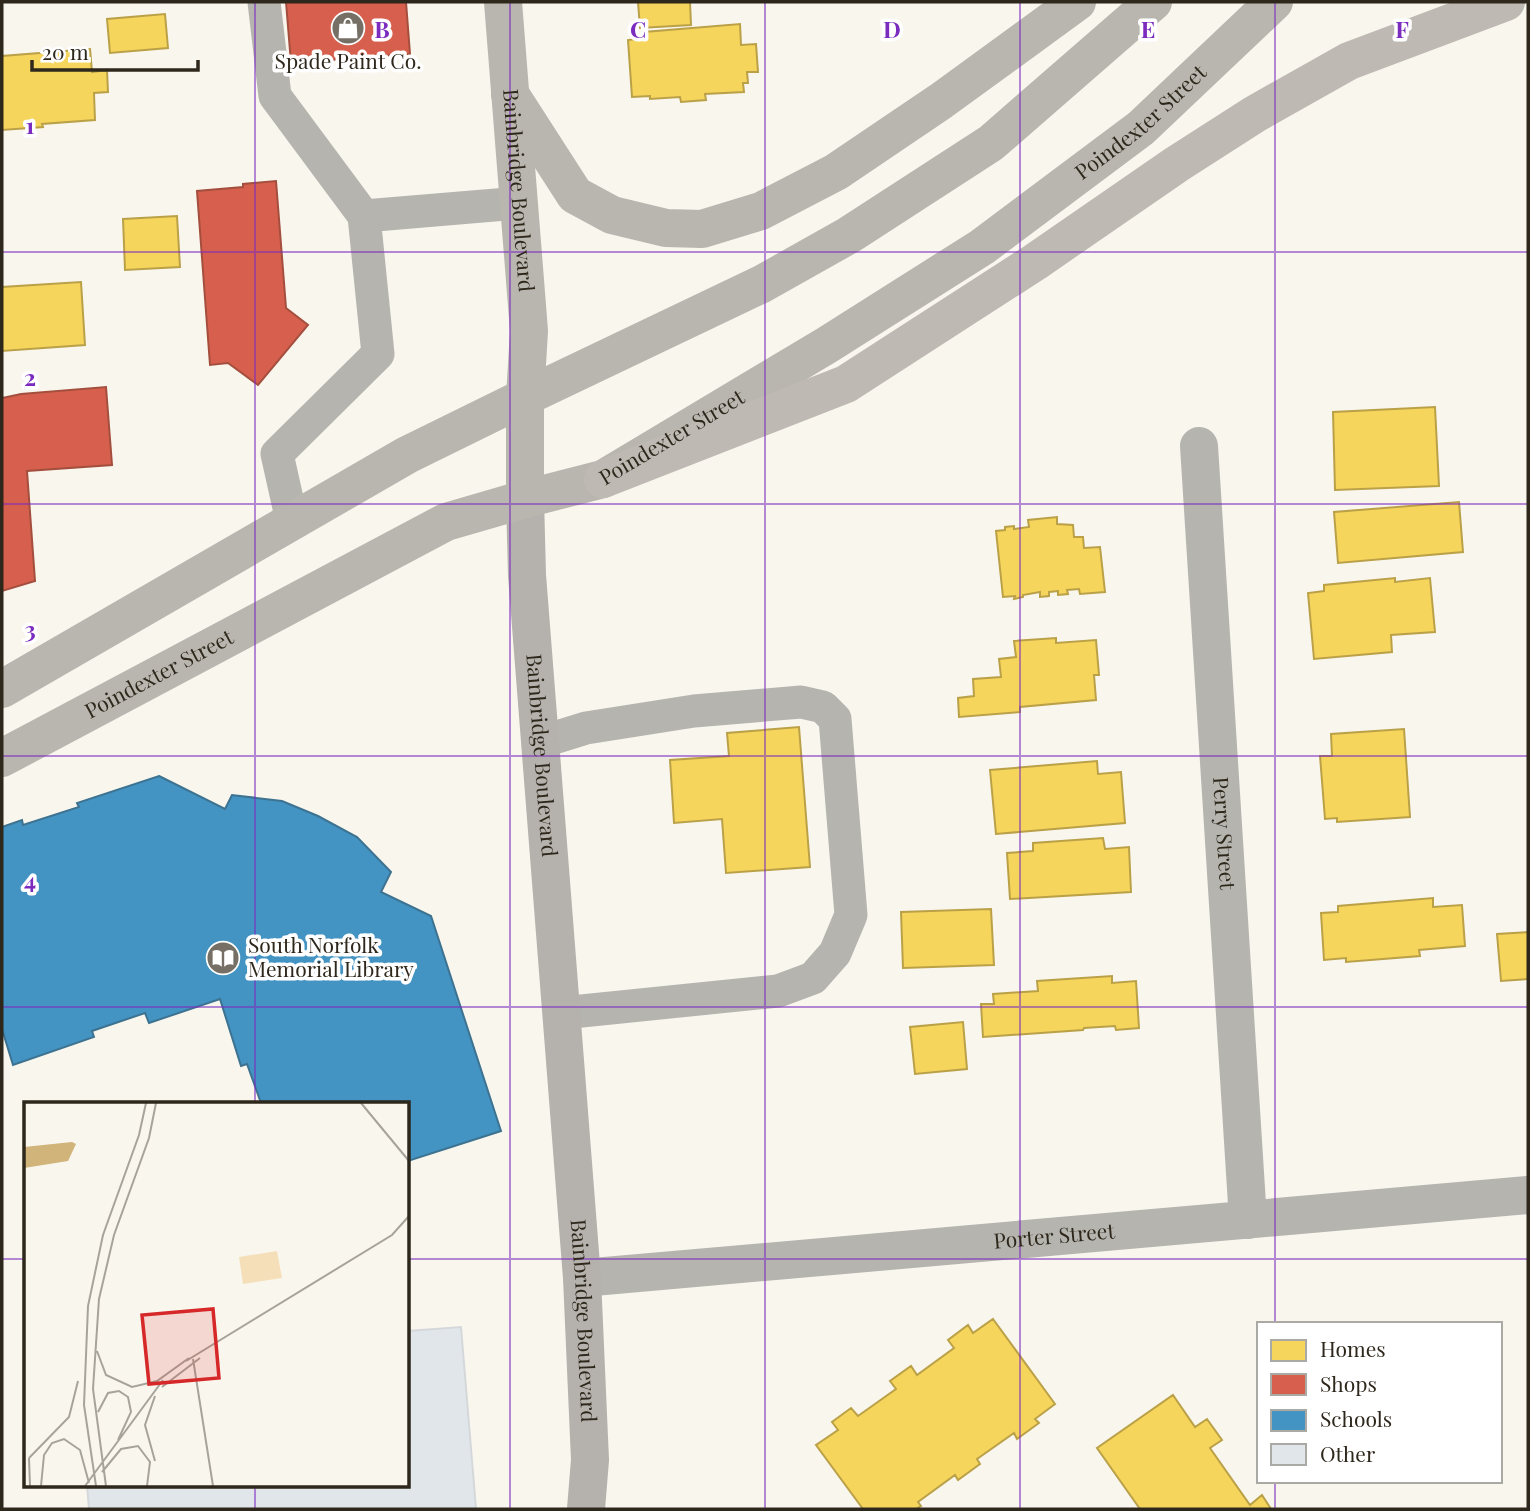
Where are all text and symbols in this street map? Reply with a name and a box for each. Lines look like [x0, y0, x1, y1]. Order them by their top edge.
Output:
shop icon: Spade Paint Co. [329, 9, 367, 47]
text: B [374, 13, 390, 44]
text: C [630, 13, 646, 44]
text: D [883, 13, 901, 44]
text: E [1141, 13, 1155, 44]
text: F [1395, 13, 1409, 44]
scale bar [32, 28, 198, 72]
text: 20 m [42, 37, 89, 65]
place label: Spade Paint Co. [275, 46, 421, 74]
street label: Poindexter Street [1068, 57, 1212, 185]
street label: Bainbridge Boulevard [498, 88, 542, 293]
text: 1 [26, 109, 35, 140]
text: 2 [24, 361, 36, 392]
street label: Poindexter Street [593, 382, 749, 490]
text: 3 [24, 613, 36, 644]
street label: Poindexter Street [79, 621, 238, 724]
street label: Bainbridge Boulevard [521, 653, 565, 858]
street label: Perry Street [1208, 776, 1243, 891]
text: 4 [24, 864, 36, 895]
place label: South Norfolk Memorial Library [248, 930, 414, 982]
library icon: South Norfolk Memorial Library [204, 939, 242, 977]
inset map [24, 1102, 410, 1486]
street label: Porter Street [992, 1215, 1116, 1254]
street label: Bainbridge Boulevard [565, 1218, 604, 1423]
legend [1257, 1322, 1502, 1483]
text: Homes [1320, 1334, 1386, 1362]
text: Shops [1320, 1369, 1377, 1397]
text: Schools [1320, 1404, 1392, 1432]
text: Other [1320, 1439, 1376, 1467]

